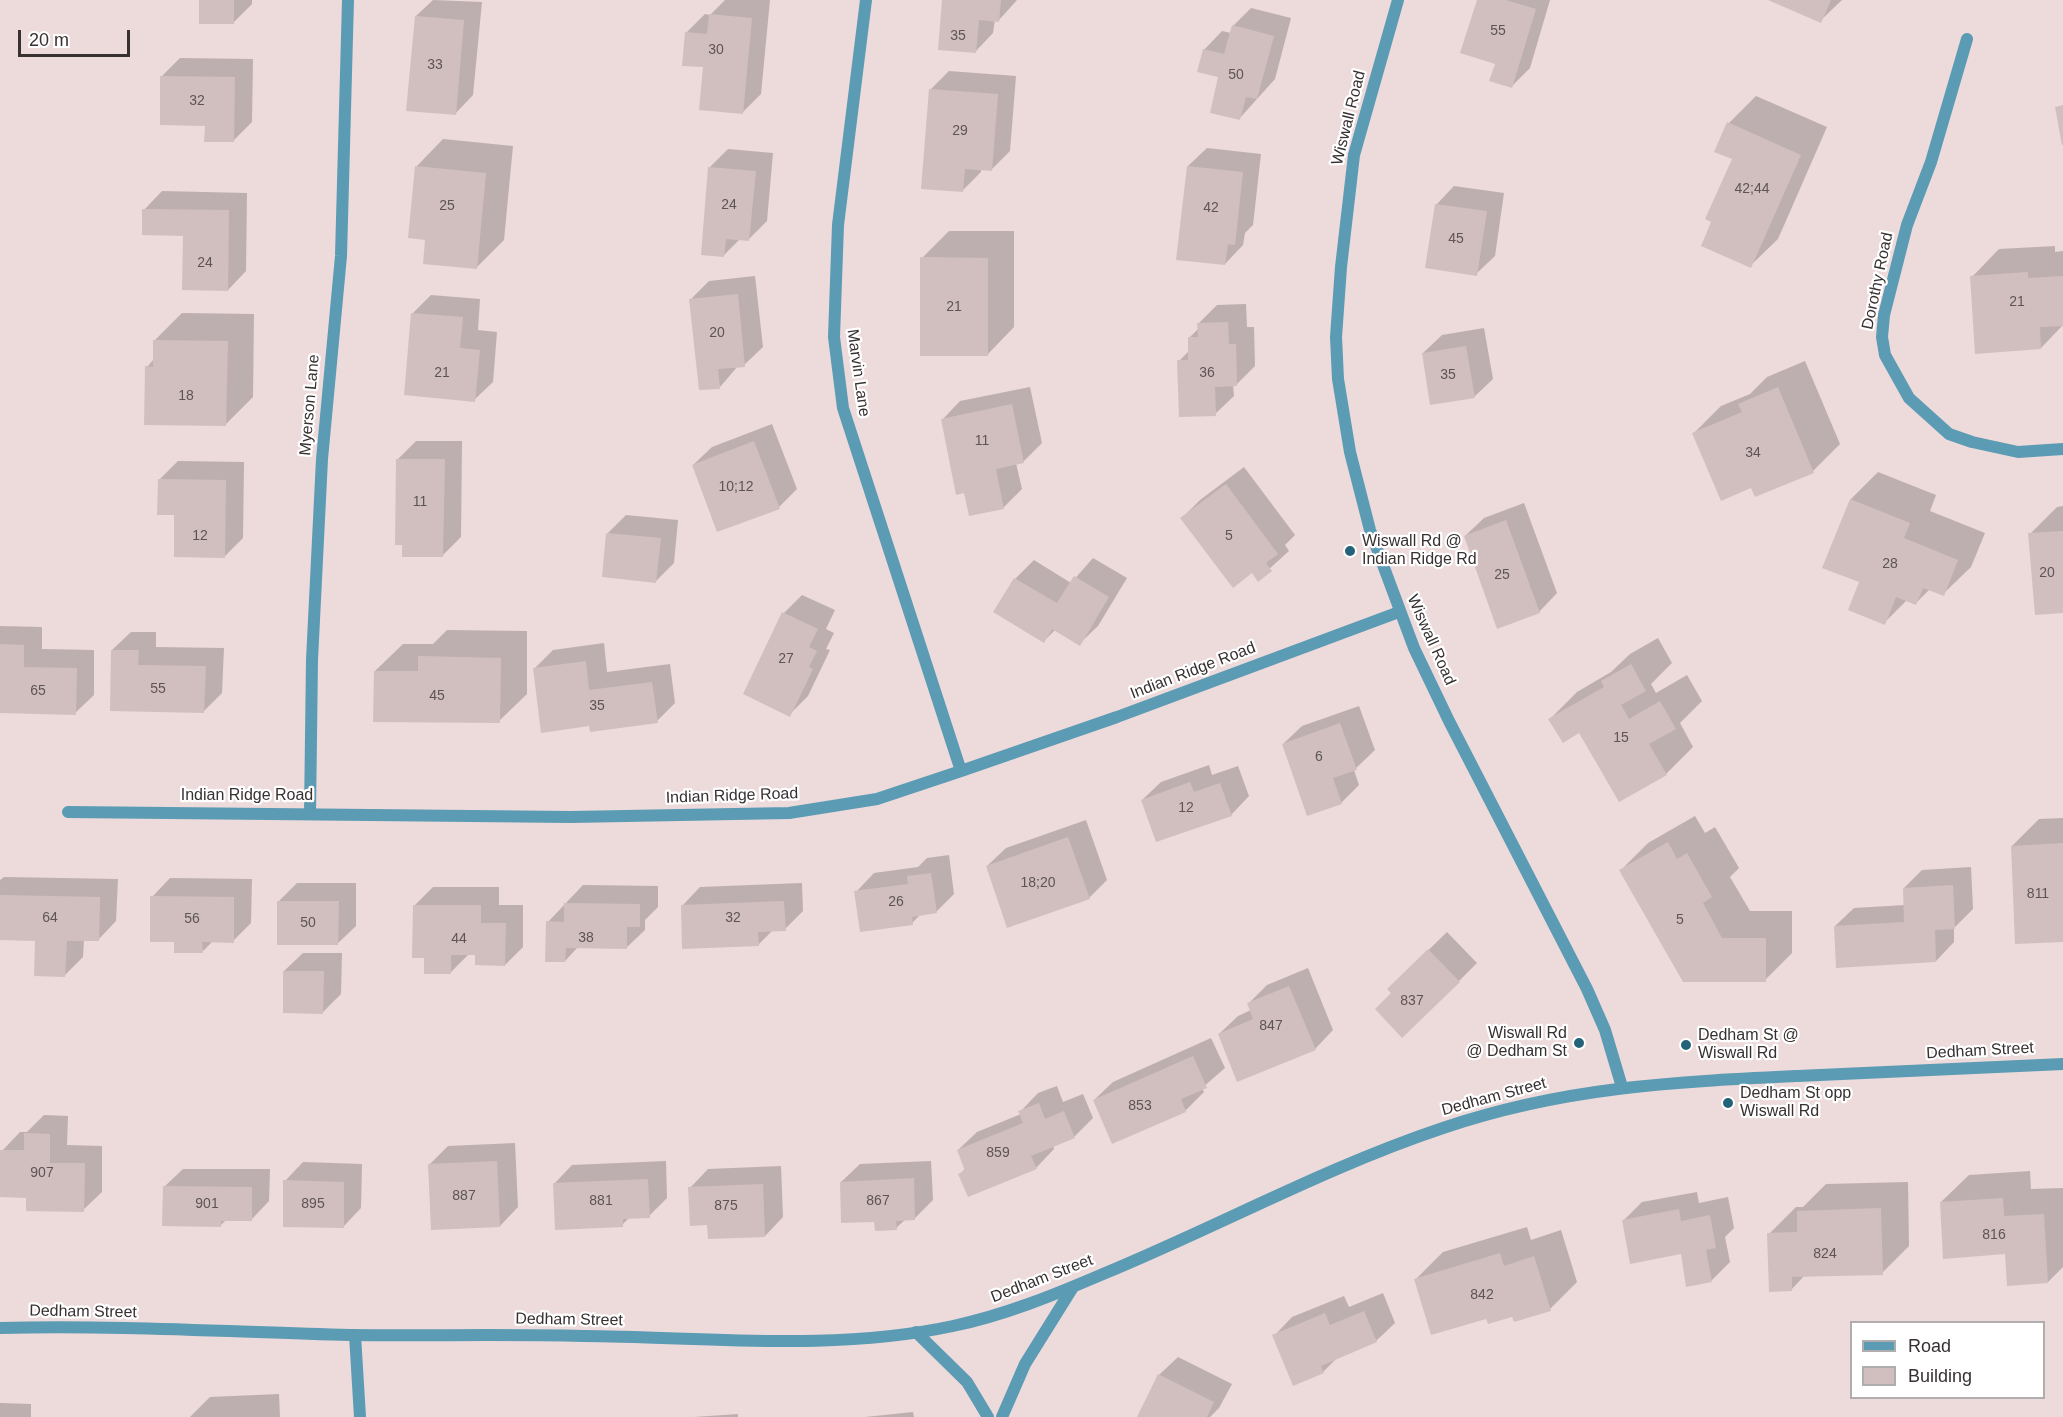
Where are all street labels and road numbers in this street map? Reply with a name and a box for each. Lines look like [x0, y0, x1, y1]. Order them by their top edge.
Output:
street label: Wiswall Road [1328, 69, 1370, 167]
street label: Dorothy Road [1858, 231, 1898, 331]
street label: Marvin Lane [842, 328, 874, 418]
street label: Myerson Lane [296, 354, 324, 456]
street label: Wiswall Road [1403, 592, 1459, 688]
street label: Indian Ridge Road [1128, 638, 1258, 704]
street label: Indian Ridge Road [665, 784, 799, 808]
street label: Indian Ridge Road [181, 786, 313, 806]
street label: Dedham Street [1926, 1039, 2034, 1063]
street label: Dedham Street [1440, 1074, 1548, 1120]
street label: Dedham Street [988, 1251, 1096, 1307]
street label: Dedham Street [29, 1301, 137, 1323]
street label: Dedham Street [515, 1309, 623, 1331]

